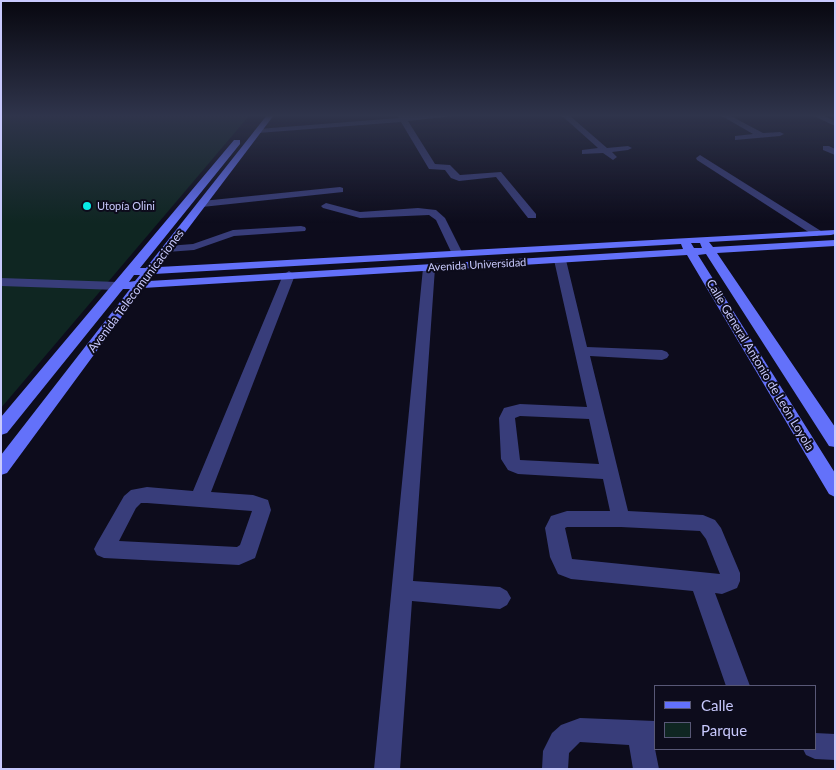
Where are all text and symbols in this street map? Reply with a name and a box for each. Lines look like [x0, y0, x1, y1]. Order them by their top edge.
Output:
place label: Utopía Olini [97, 199, 155, 213]
marker: Utopía Olini [81, 200, 93, 212]
street label: Avenida Telecomunicaciones [85, 227, 187, 355]
street label: Avenida Universidad [427, 256, 527, 274]
street label: Calle General Antonio de León Loyola [703, 277, 817, 453]
legend [654, 685, 816, 750]
text: Calle [701, 696, 733, 714]
text: Parque [701, 721, 747, 739]

